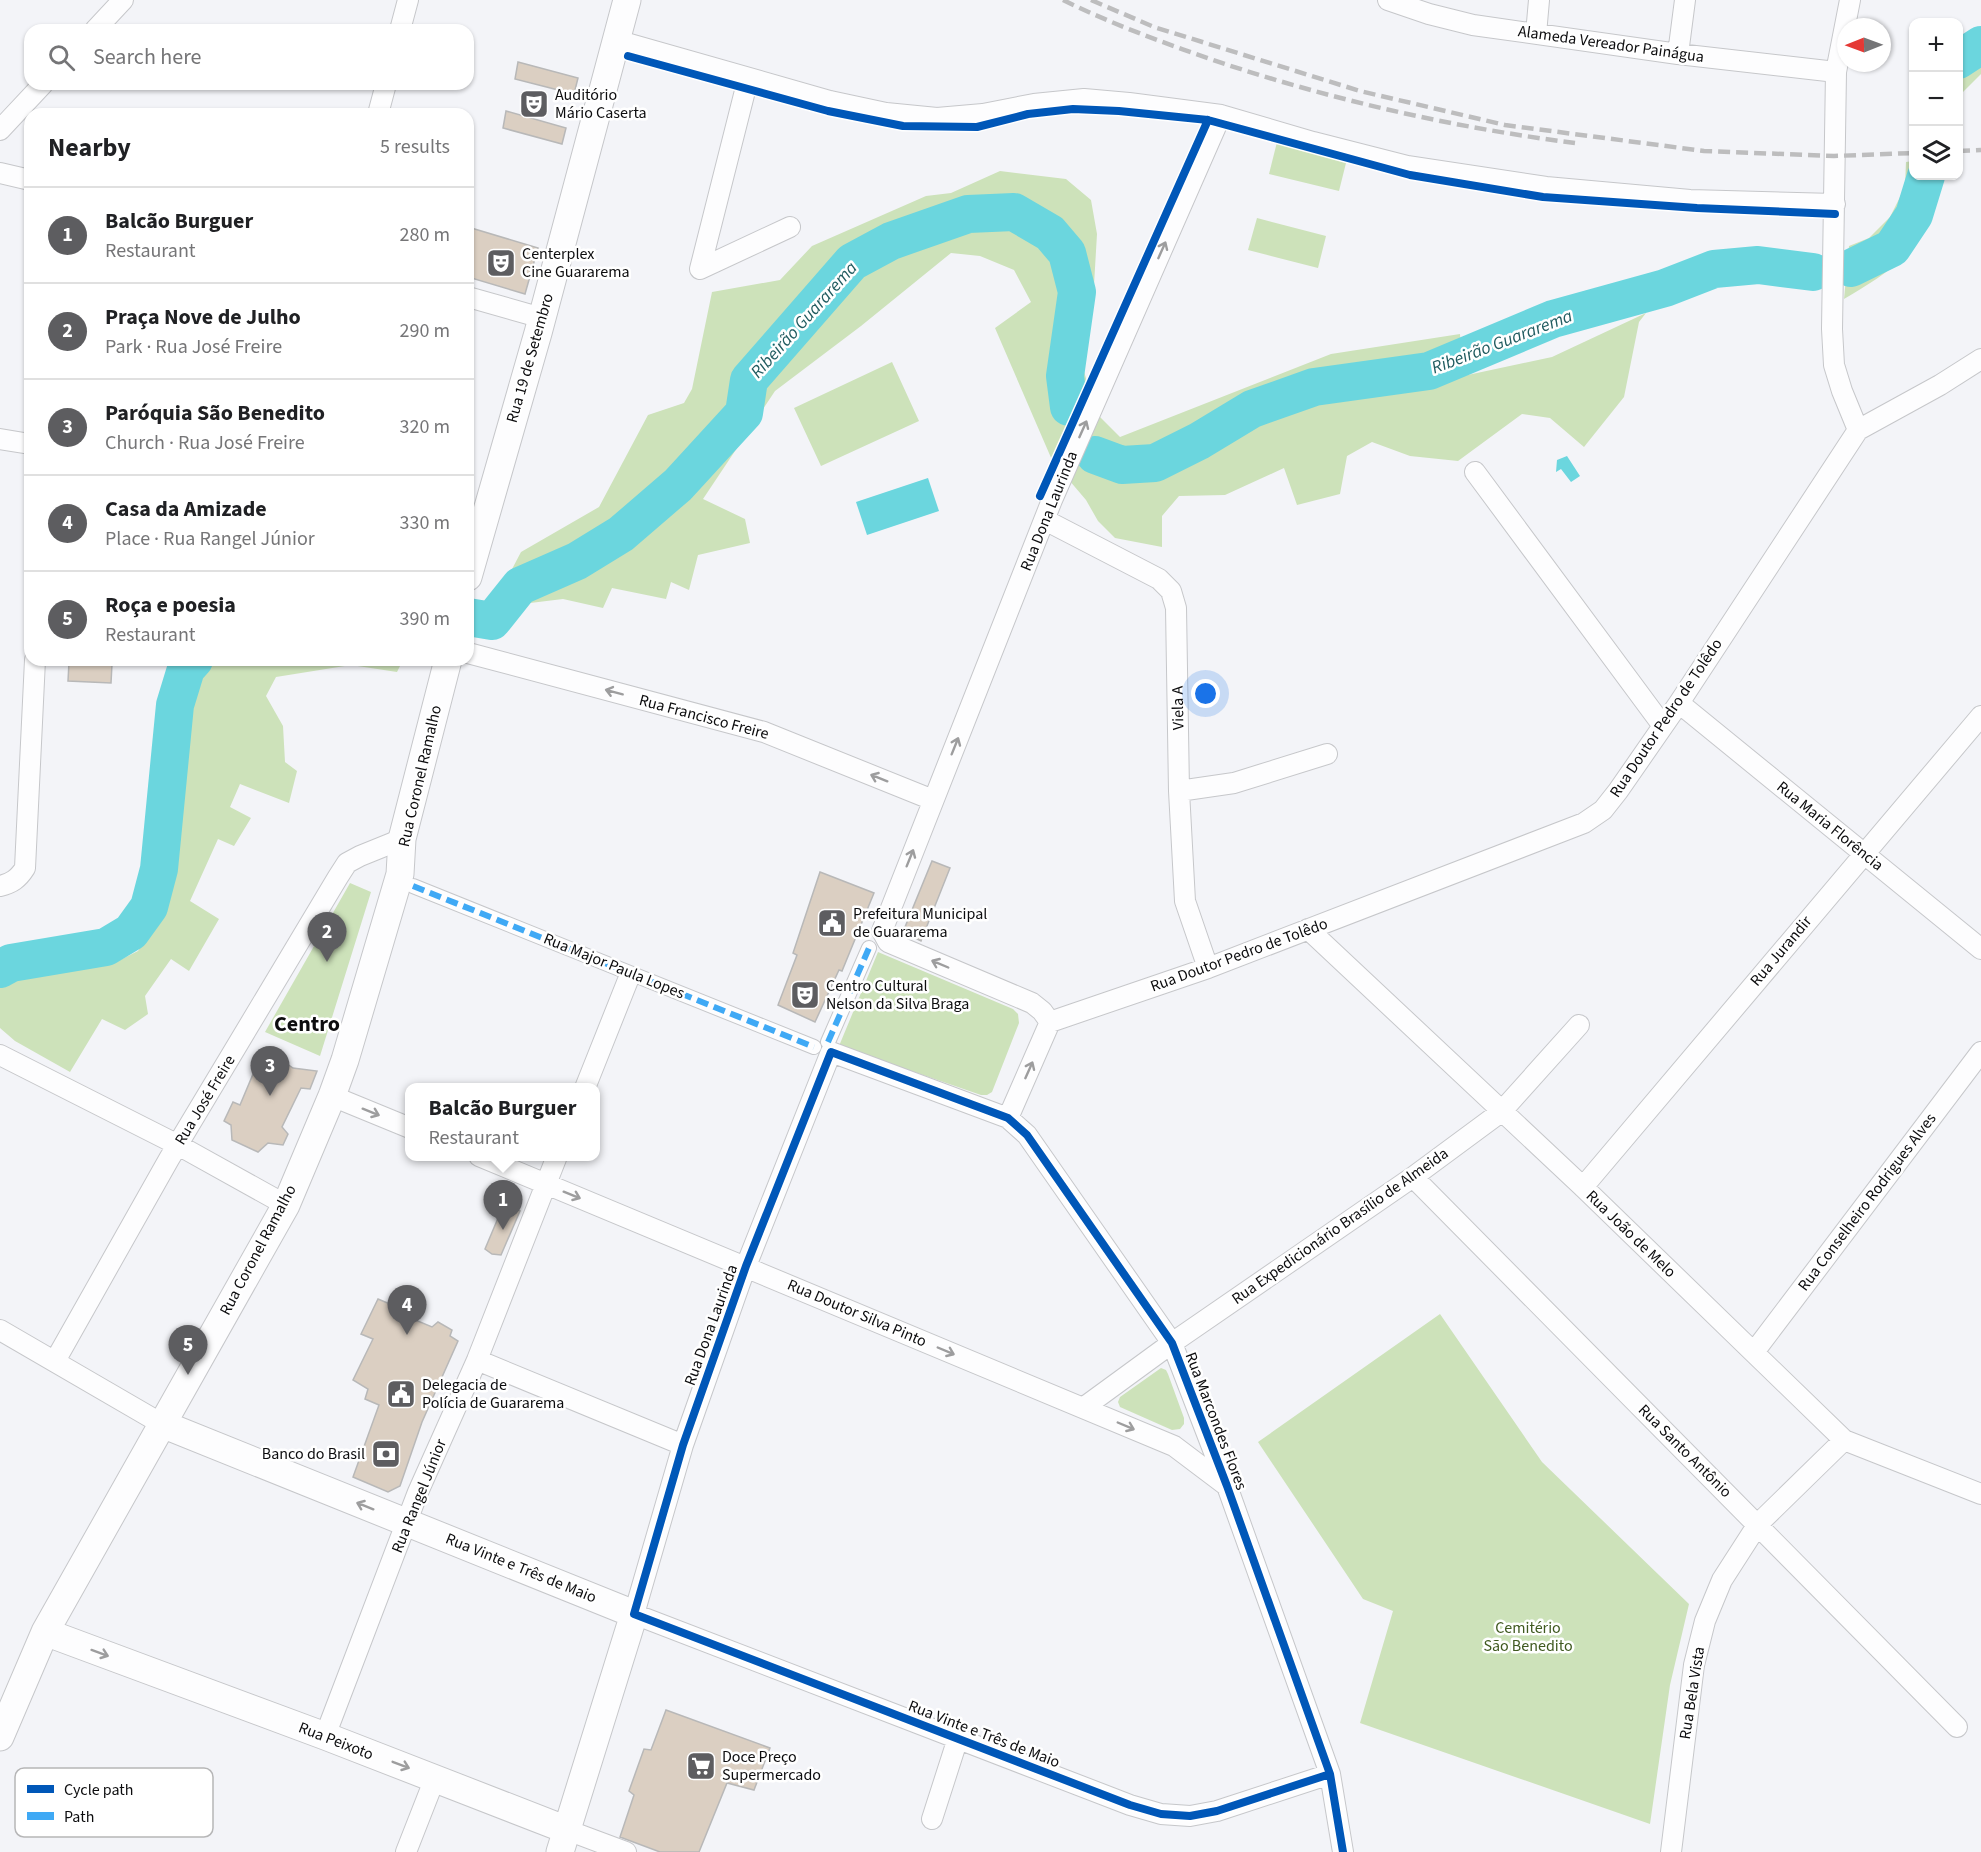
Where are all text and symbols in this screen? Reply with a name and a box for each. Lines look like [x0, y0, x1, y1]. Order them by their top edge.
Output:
north arrow [1837, 18, 1891, 72]
map controls [1909, 18, 1963, 180]
button: + [1909, 18, 1963, 72]
street label: Alameda Vereador Painágua [1517, 20, 1705, 68]
search box [24, 24, 474, 90]
icon: search [45, 41, 78, 74]
text: Search here [93, 41, 201, 73]
button: − [1909, 72, 1963, 126]
place label: Auditório Mário Caserta [555, 84, 647, 124]
theatre icon: Auditório Mário Caserta [518, 88, 550, 120]
button: layers [1909, 126, 1963, 180]
text: Nearby [48, 129, 131, 166]
text: 5 results [380, 133, 450, 161]
text: Balcão Burguer [105, 205, 253, 237]
text: 1 [62, 221, 73, 249]
text: 280 m [400, 221, 450, 249]
text: Restaurant [105, 237, 196, 265]
one-way arrow [1157, 241, 1168, 259]
place label: Centerplex Cine Guararema [522, 243, 630, 283]
theatre icon: Centerplex Cine Guararema [485, 247, 517, 279]
water label: Ribeirão Guararema [745, 256, 863, 384]
street label: Rua 19 de Setembro [501, 291, 559, 425]
text: Praça Nove de Julho [105, 301, 301, 333]
water label: Ribeirão Guararema [1428, 303, 1576, 380]
text: 2 [62, 317, 73, 345]
text: 290 m [400, 317, 450, 345]
text: Park · Rua José Freire [105, 333, 282, 361]
text: Paróquia São Benedito [105, 397, 325, 429]
text: 3 [62, 413, 73, 441]
text: 320 m [400, 413, 450, 441]
one-way arrow [1078, 420, 1090, 438]
text: Church · Rua José Freire [105, 429, 305, 457]
street label: Rua Dona Laurinda [1015, 448, 1083, 574]
text: Casa da Amizade [105, 493, 267, 525]
text: 4 [62, 509, 73, 537]
text: 330 m [400, 509, 450, 537]
text: Place · Rua Rangel Júnior [105, 525, 315, 553]
text: Roça e poesia [105, 589, 236, 621]
text: 5 [62, 605, 73, 633]
text: 390 m [400, 605, 450, 633]
text: Restaurant [105, 621, 196, 649]
street label: Rua Doutor Pedro de Tolêdo [1604, 634, 1728, 802]
your location [1191, 679, 1220, 708]
street label: Viela A [1167, 685, 1189, 730]
one-way arrow [605, 686, 624, 697]
street label: Rua Francisco Freire [637, 689, 771, 745]
street label: Rua Coronel Ramalho [393, 703, 447, 849]
one-way arrow [950, 737, 961, 755]
one-way arrow [870, 772, 889, 783]
street label: Rua Maria Florência [1772, 776, 1888, 876]
one-way arrow [905, 849, 916, 867]
place label: Prefeitura Municipal de Guararema [853, 903, 987, 943]
public building icon: Prefeitura Municipal de Guararema [816, 907, 848, 939]
street label: Rua Jurandir [1745, 911, 1817, 991]
pin: 2 [308, 912, 346, 962]
street label: Rua Doutor Pedro de Tolêdo [1147, 913, 1331, 997]
street label: Rua Major Paula Lopes [540, 928, 688, 1004]
one-way arrow [931, 958, 949, 969]
place label: Centro Cultural Nelson da Silva Braga [826, 975, 969, 1015]
theatre icon: Centro Cultural Nelson da Silva Braga [789, 979, 821, 1011]
district label: Centro [274, 1008, 340, 1040]
pin: 3 [250, 1046, 290, 1096]
street label: Rua José Freire [169, 1051, 241, 1149]
one-way arrow [1024, 1061, 1035, 1079]
popup [405, 1083, 600, 1161]
text: Balcão Burguer [428, 1092, 577, 1124]
one-way arrow [361, 1107, 380, 1118]
street label: Rua Conselheiro Rodrigues Alves [1793, 1108, 1941, 1296]
text: Restaurant [428, 1124, 519, 1152]
street label: Rua Expedicionário Brasílio de Almeida [1227, 1142, 1453, 1310]
pin: 1 [484, 1180, 522, 1230]
street label: Rua Coronel Ramalho [214, 1181, 302, 1319]
street label: Rua João de Melo [1581, 1185, 1681, 1283]
one-way arrow [562, 1190, 581, 1201]
street label: Rua Dona Laurinda [679, 1261, 743, 1389]
street label: Rua Doutor Silva Pinto [784, 1274, 930, 1352]
pin: 4 [388, 1286, 426, 1335]
pin: 5 [168, 1326, 207, 1375]
one-way arrow [937, 1346, 955, 1357]
street label: Rua Marcondes Flores [1180, 1349, 1253, 1493]
place label: Delegacia de Polícia de Guararema [422, 1374, 564, 1414]
public building icon: Delegacia de Polícia de Guararema [385, 1378, 417, 1410]
street label: Rua Santo Antônio [1633, 1399, 1737, 1503]
one-way arrow [1116, 1421, 1134, 1432]
street label: Rua Rangel Júnior [386, 1435, 452, 1556]
bank icon: Banco do Brasil [370, 1438, 402, 1470]
place label: Banco do Brasil [262, 1443, 365, 1465]
one-way arrow [356, 1500, 375, 1511]
street label: Rua Vinte e Três de Maio [442, 1528, 600, 1608]
park label: Cemitério São Benedito [1483, 1617, 1573, 1657]
street label: Rua Bela Vista [1674, 1645, 1710, 1741]
one-way arrow [90, 1648, 109, 1659]
street label: Rua Vinte e Três de Maio [905, 1695, 1063, 1773]
street label: Rua Peixoto [295, 1717, 377, 1765]
place label: Doce Preço Supermercado [722, 1746, 821, 1786]
supermarket icon: Doce Preço Supermercado [685, 1750, 717, 1782]
one-way arrow [391, 1760, 409, 1771]
legend [15, 1768, 213, 1837]
text: Cycle path [64, 1779, 133, 1801]
text: Path [64, 1806, 94, 1828]

